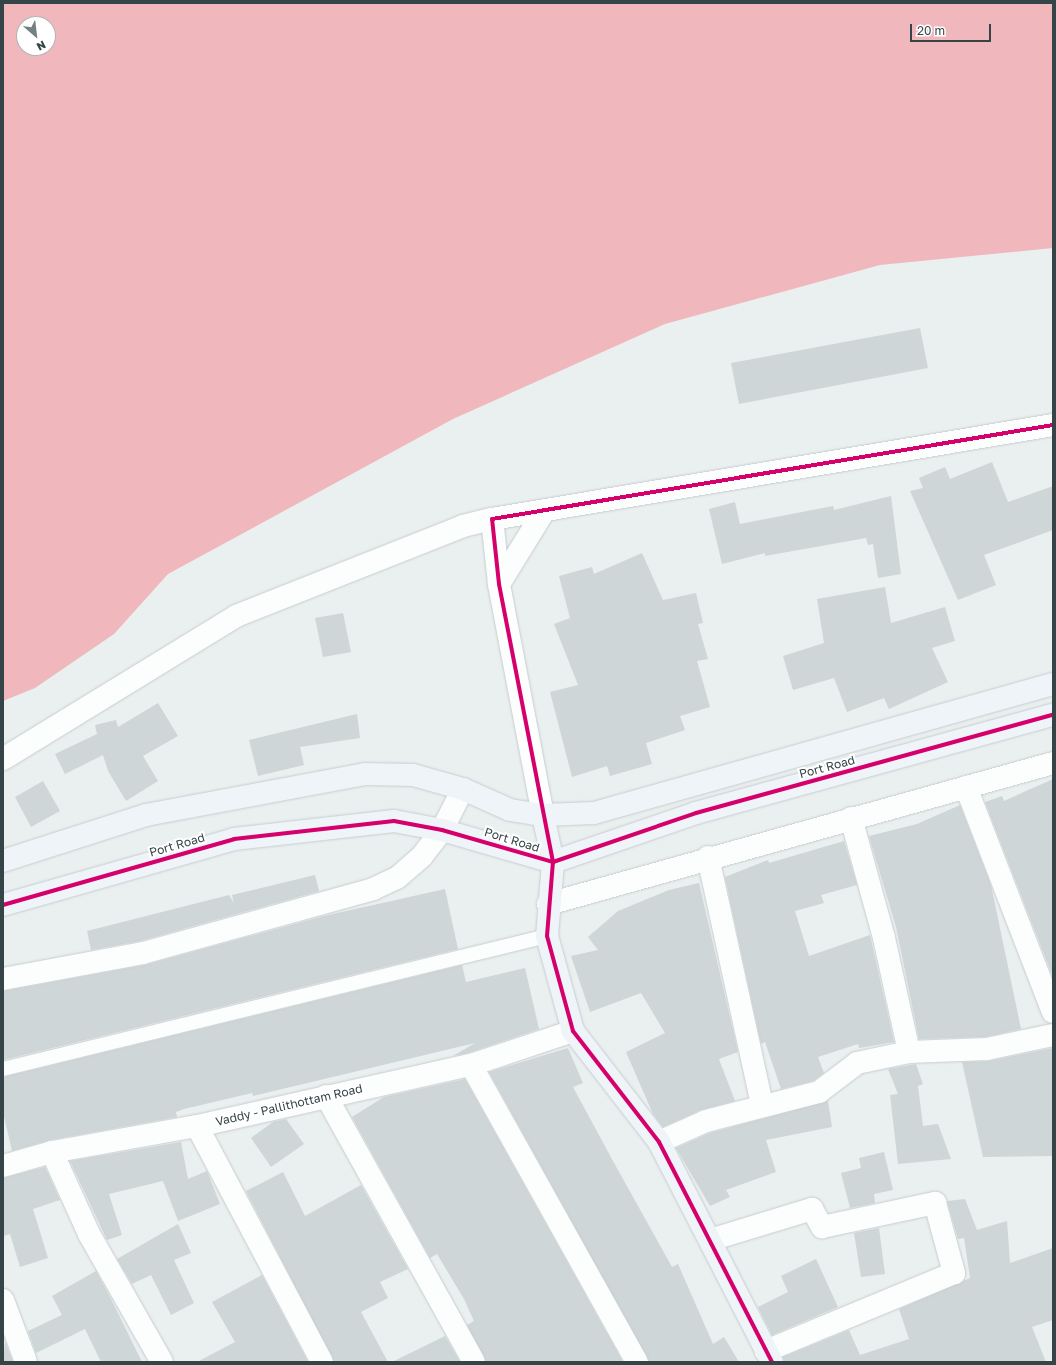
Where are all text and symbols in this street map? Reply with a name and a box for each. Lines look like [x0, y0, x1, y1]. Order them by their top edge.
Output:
north arrow [16, 16, 56, 56]
scale bar [912, 16, 993, 42]
text: 20 m [917, 23, 945, 38]
text: N [35, 38, 48, 54]
street label: Port Road [798, 753, 856, 781]
street label: Port Road [483, 825, 541, 855]
street label: Port Road [148, 830, 206, 860]
street label: Vaddy - Pallithottam Road [214, 1081, 364, 1129]

